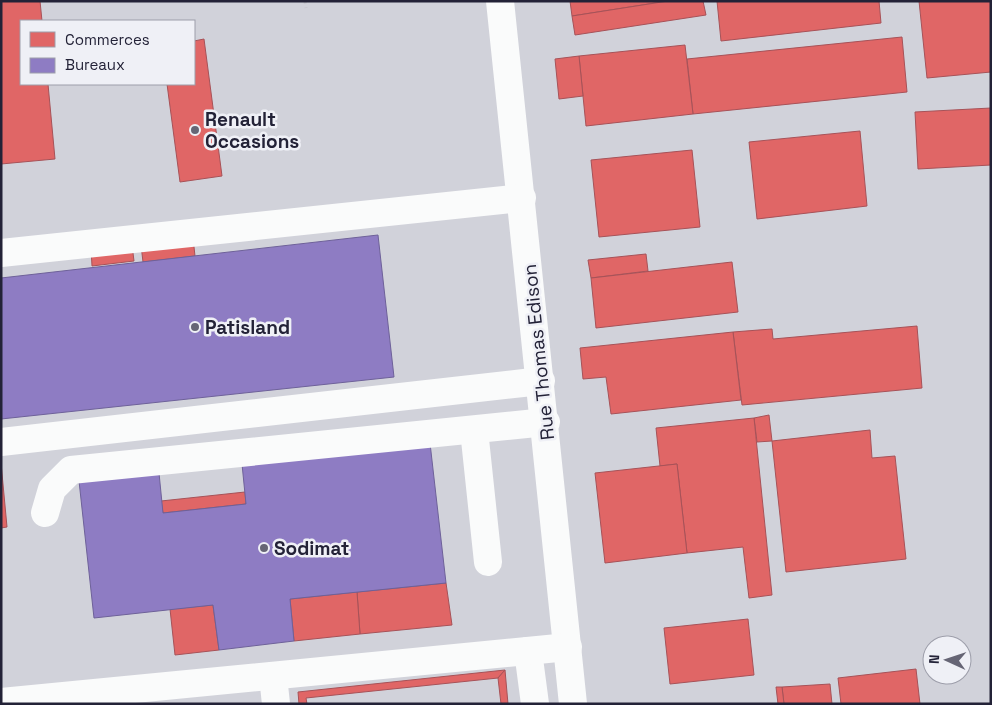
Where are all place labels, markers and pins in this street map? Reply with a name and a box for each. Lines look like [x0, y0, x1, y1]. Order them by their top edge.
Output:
place label: Renault Occasions [205, 107, 299, 154]
marker: Renault Occasions [189, 124, 201, 136]
place label: Patisland [205, 315, 290, 340]
marker: Patisland [189, 321, 201, 333]
place label: Sodimat [274, 536, 350, 561]
marker: Sodimat [258, 542, 270, 554]

